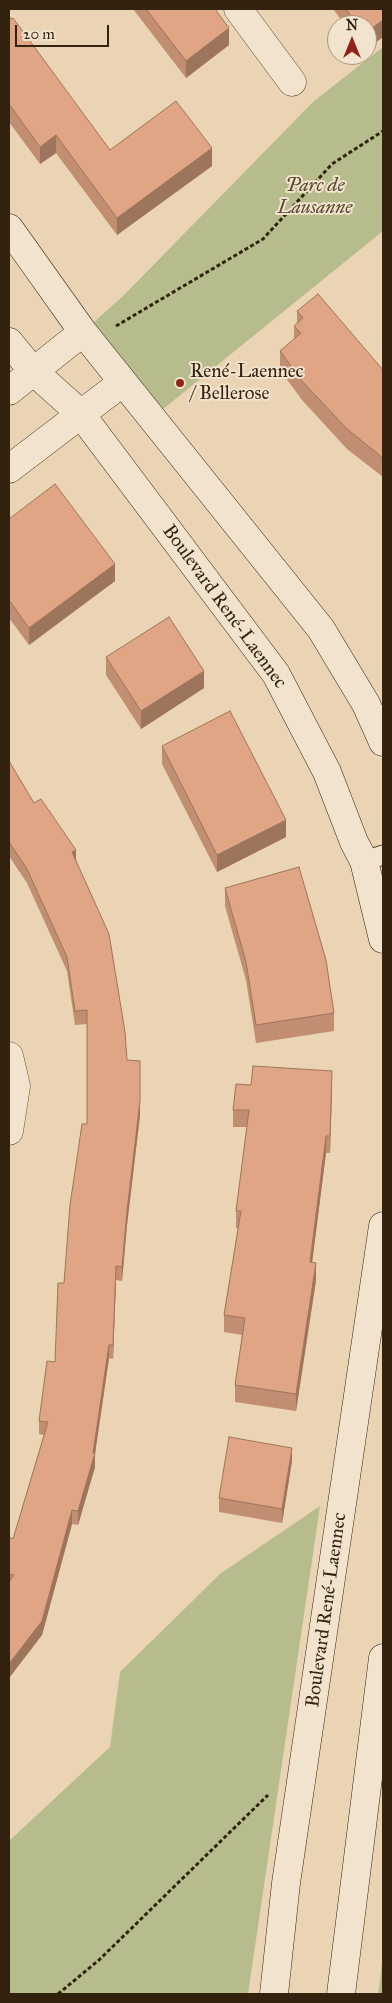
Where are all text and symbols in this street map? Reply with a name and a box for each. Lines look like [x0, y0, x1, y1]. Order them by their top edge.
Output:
scale bar [18, 15, 111, 47]
north arrow [327, 15, 377, 65]
text: N [346, 17, 358, 34]
text: 20 m [23, 25, 55, 43]
park label: Parc de Lausanne [278, 175, 352, 219]
place label: René-Laennec / Bellerose [190, 361, 304, 405]
marker: René-Laennec / Bellerose [174, 377, 186, 389]
street label: Boulevard René-Laennec [157, 521, 291, 693]
street label: Boulevard René-Laennec [302, 1511, 352, 1709]

